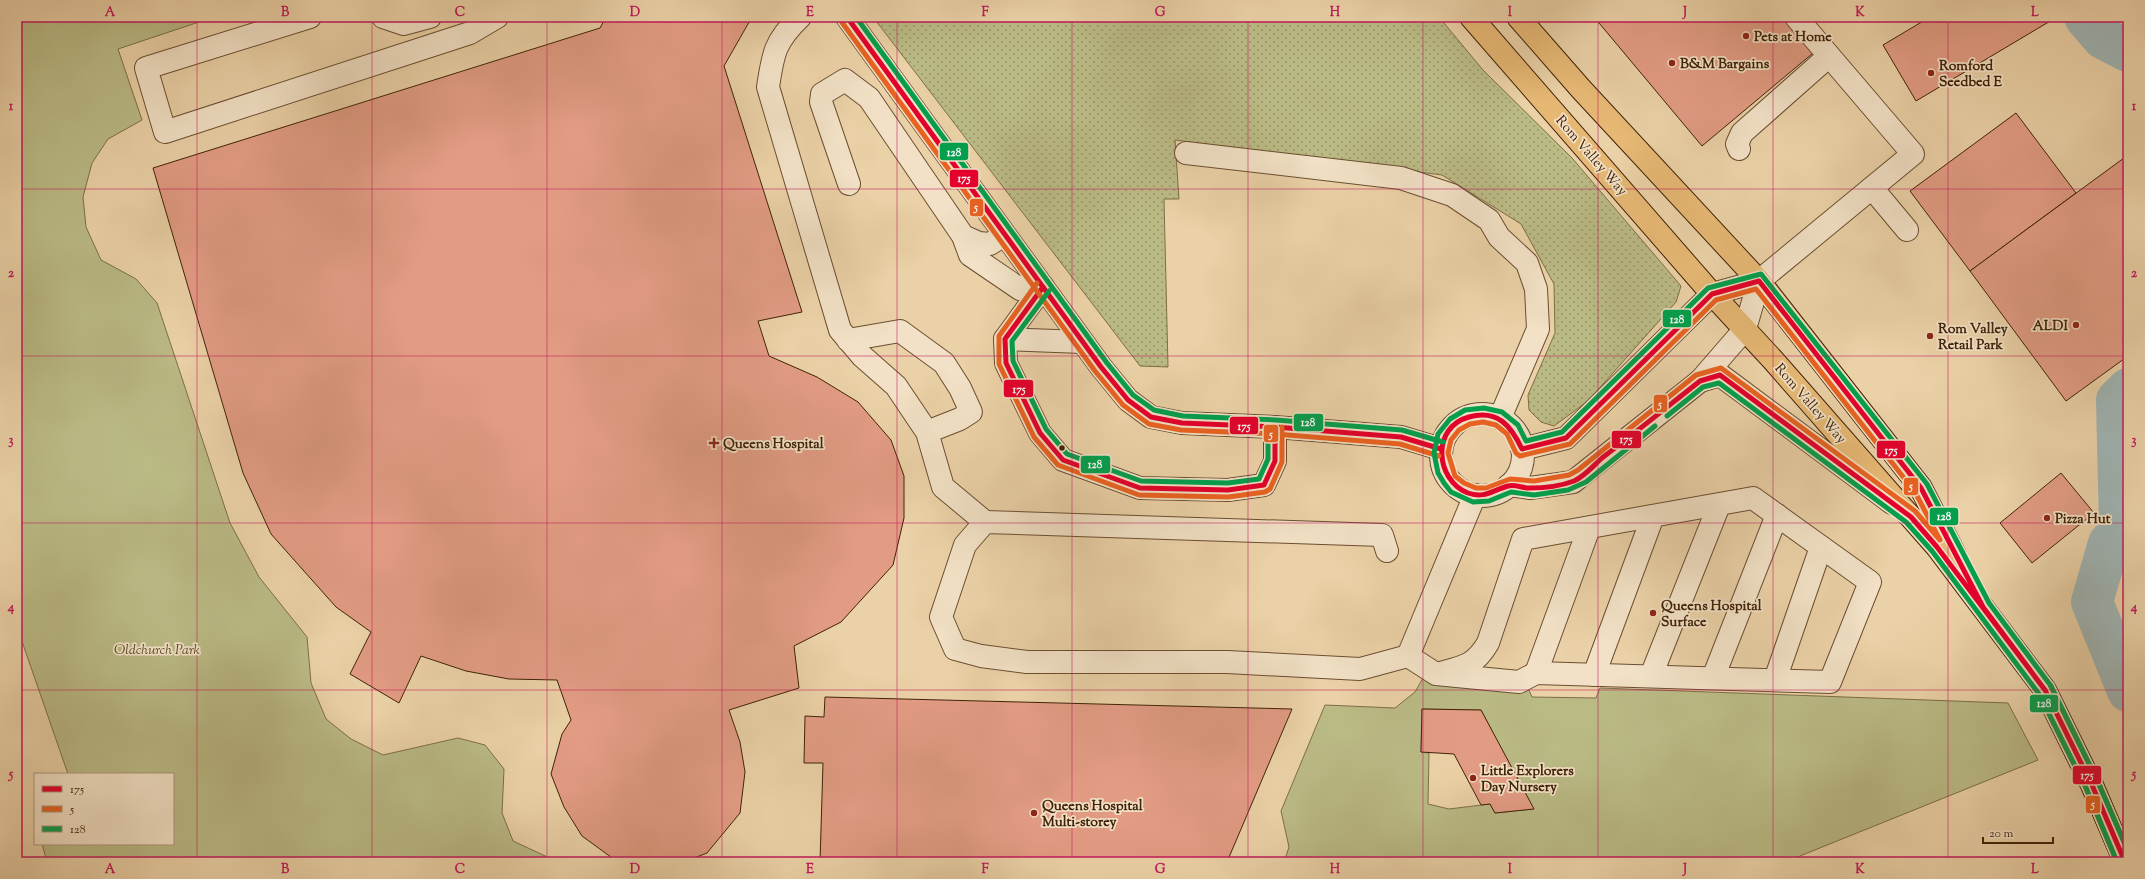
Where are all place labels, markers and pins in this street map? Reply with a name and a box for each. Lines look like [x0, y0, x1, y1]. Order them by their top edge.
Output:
place label: Pets at Home [1754, 28, 1832, 48]
marker: Pets at Home [1741, 31, 1751, 41]
place label: B&M Bargains [1680, 55, 1770, 75]
place label: Romford Seedbed E [1939, 57, 2002, 93]
marker: B&M Bargains [1667, 58, 1677, 68]
marker: Romford Seedbed E [1926, 68, 1936, 78]
place label: ALDI [2033, 317, 2068, 337]
place label: Rom Valley Retail Park [1938, 320, 2008, 356]
marker: ALDI [2071, 320, 2081, 330]
marker: Rom Valley Retail Park [1925, 331, 1935, 341]
place label: Queens Hospital [723, 435, 824, 455]
marker: Queens Hospital [708, 437, 720, 449]
unlabelled marker [1057, 443, 1067, 453]
place label: Pizza Hut [2055, 510, 2111, 530]
marker: Pizza Hut [2042, 513, 2052, 523]
place label: Queens Hospital Surface [1661, 597, 1762, 633]
marker: Queens Hospital Surface [1648, 608, 1658, 618]
place label: Little Explorers Day Nursery [1481, 762, 1574, 798]
marker: Little Explorers Day Nursery [1468, 773, 1478, 783]
place label: Queens Hospital Multi-storey [1042, 797, 1143, 833]
marker: Queens Hospital Multi-storey [1029, 808, 1039, 818]

